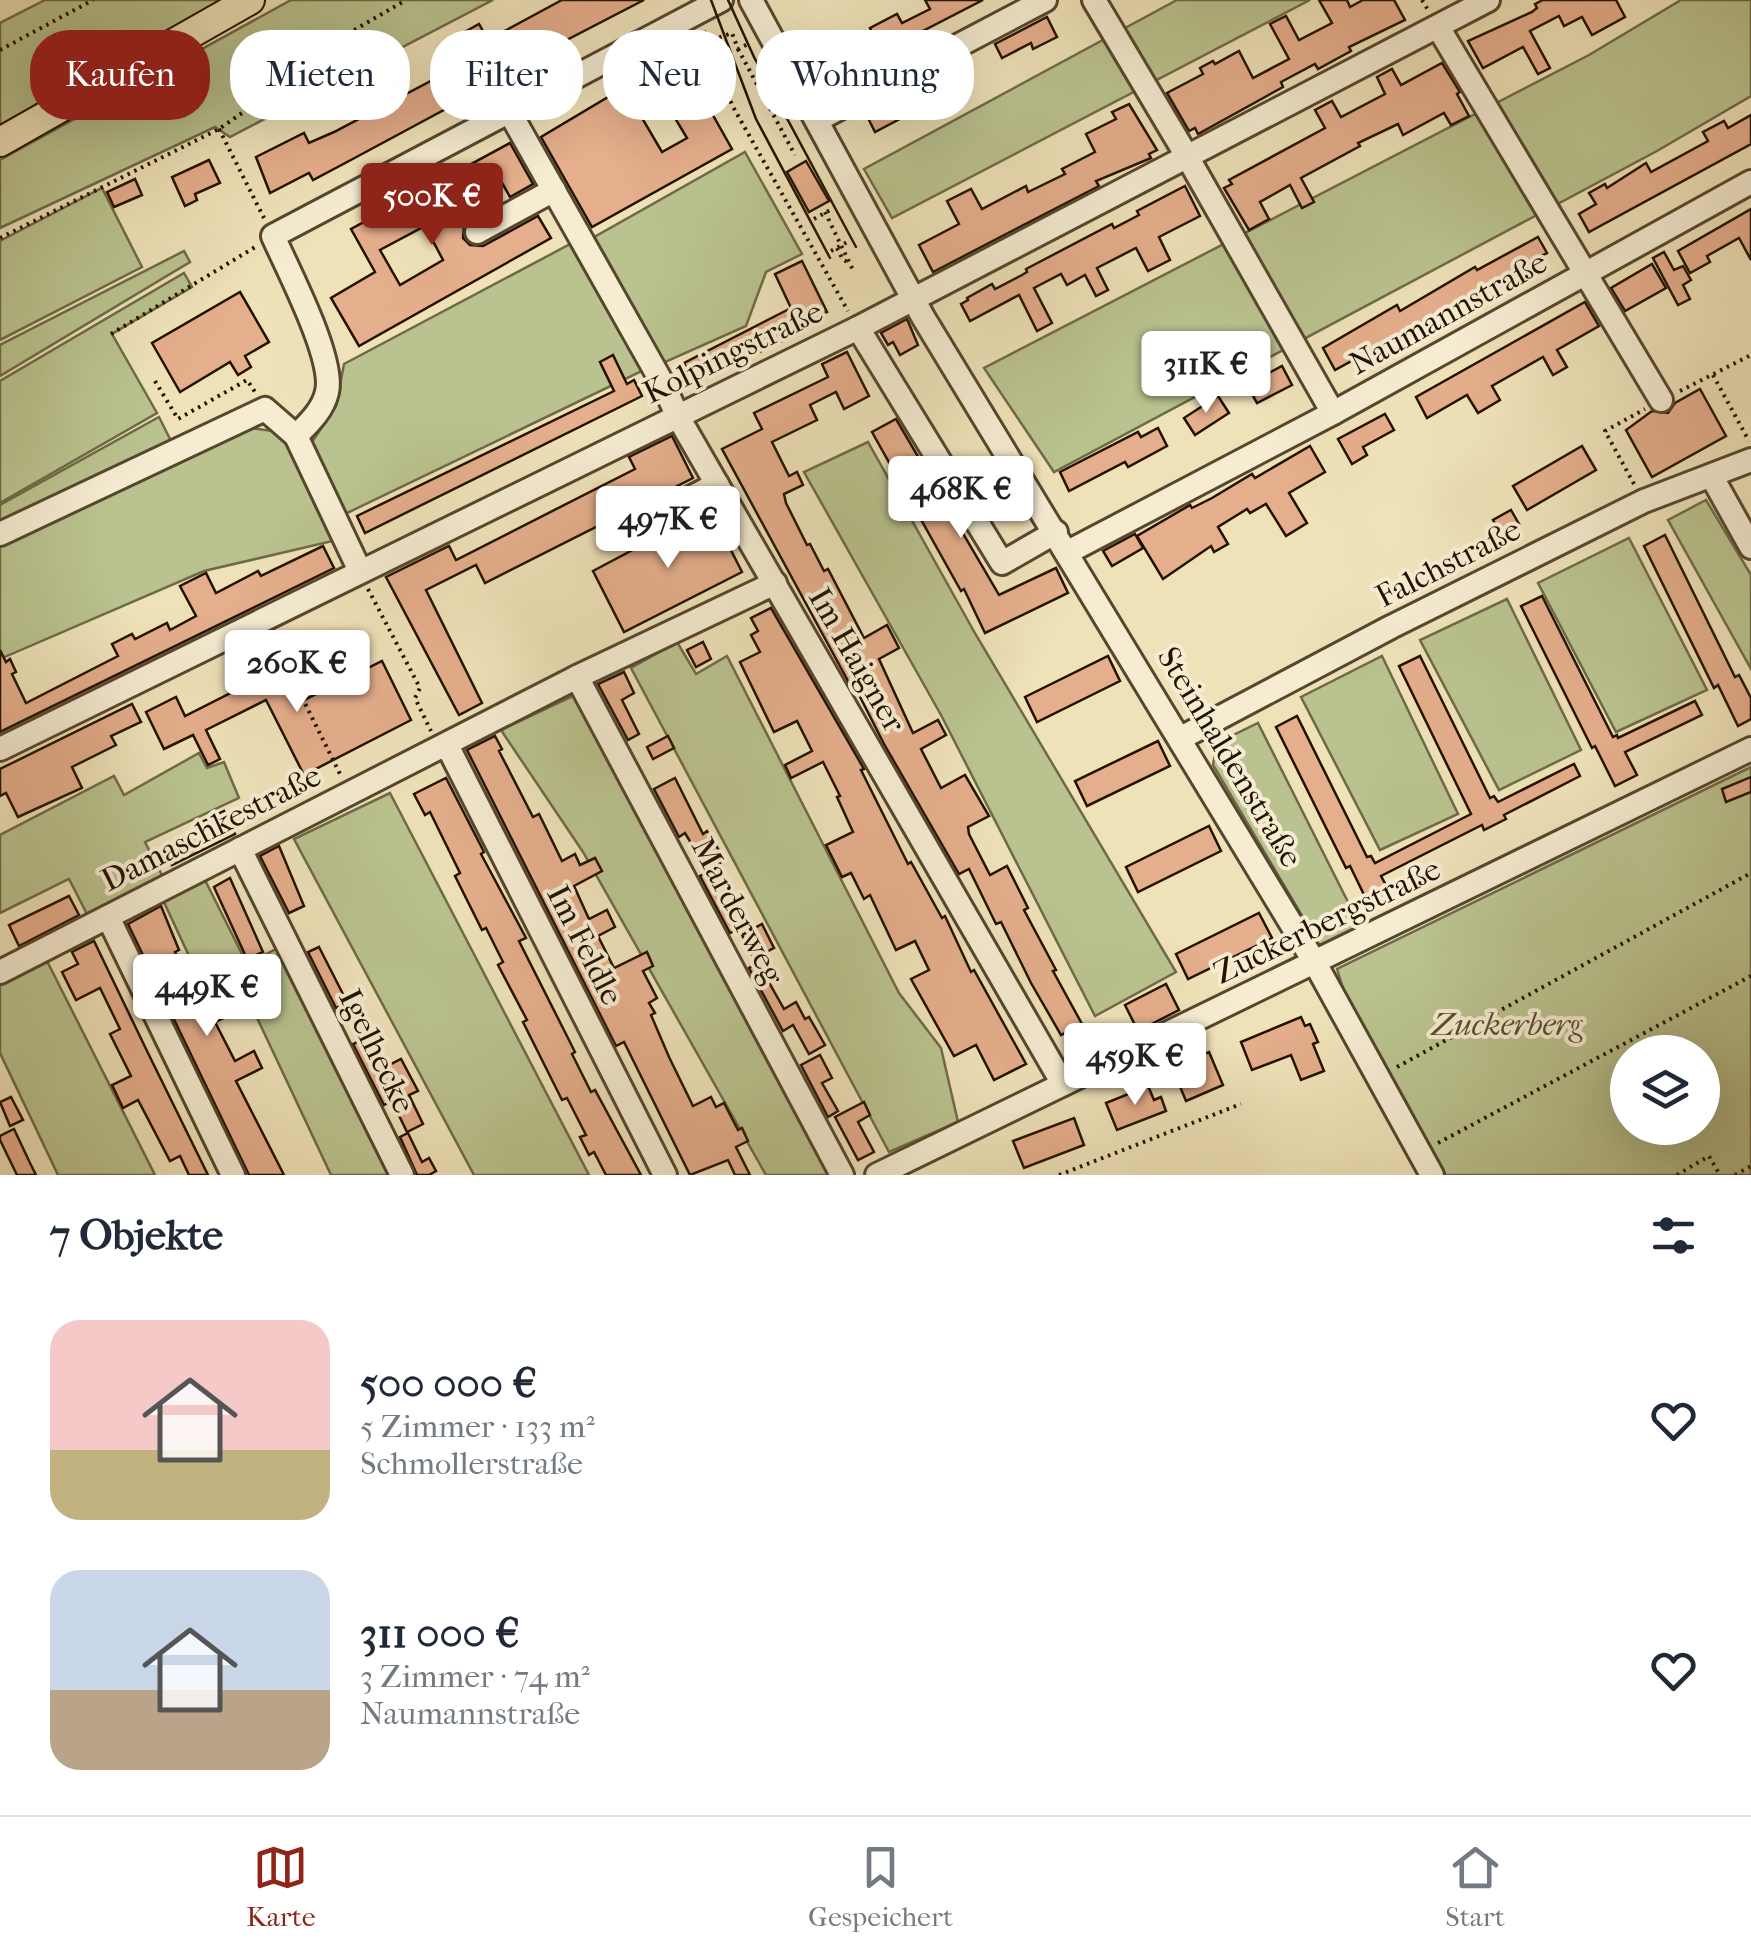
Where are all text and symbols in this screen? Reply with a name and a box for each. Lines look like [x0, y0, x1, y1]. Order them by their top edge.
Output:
chip: Kaufen [30, 30, 210, 120]
chip: Mieten [230, 30, 410, 120]
chip: Filter [430, 30, 583, 120]
chip: Neu [603, 30, 736, 120]
chip: Wohnung [756, 30, 974, 120]
pin: 500K € [351, 163, 513, 248]
text: 500K € [383, 177, 481, 214]
street label: Naumannstraße [1343, 243, 1553, 382]
street label: Kolpingstraße [637, 293, 829, 411]
pin: 311K € [1125, 331, 1287, 416]
text: 311K € [1163, 345, 1249, 382]
pin: 468K € [880, 456, 1042, 541]
text: 468K € [910, 470, 1012, 507]
pin: 497K € [587, 486, 749, 571]
text: 497K € [618, 500, 718, 537]
street label: Falchstraße [1369, 511, 1527, 615]
street label: Im Haigner [801, 581, 913, 739]
pin: 260K € [216, 630, 378, 715]
street label: Steinhaldenstraße [1150, 640, 1310, 874]
text: 260K € [247, 644, 347, 681]
street label: Damaschkestraße [95, 757, 327, 899]
street label: Marderweg [684, 831, 792, 991]
street label: Zuckerbergstraße [1208, 850, 1446, 992]
street label: Im Feldle [539, 879, 631, 1011]
pin: 449K € [126, 954, 288, 1039]
text: 449K € [155, 968, 259, 1005]
street label: Igelhecke [331, 983, 423, 1119]
park label: Zuckerberg [1430, 1006, 1584, 1043]
pin: 459K € [1054, 1023, 1216, 1108]
map controls [1610, 1035, 1720, 1145]
button: layers [1610, 1035, 1720, 1145]
text: 459K € [1086, 1037, 1184, 1074]
icon: filters [1646, 1208, 1701, 1263]
text: 7 Objekte [50, 1211, 223, 1260]
text: 500 000 € [360, 1359, 537, 1408]
icon: home [130, 1360, 250, 1480]
icon: heart [1646, 1393, 1701, 1448]
text: 5 Zimmer · 133 m² [360, 1408, 595, 1445]
text: Schmollerstraße [360, 1445, 583, 1482]
text: 311 000 € [360, 1609, 520, 1658]
icon: home [130, 1610, 250, 1730]
icon: heart [1646, 1643, 1701, 1698]
text: 3 Zimmer · 74 m² [360, 1658, 590, 1695]
text: Naumannstraße [360, 1695, 580, 1732]
tab: Karte [246, 1840, 316, 1933]
tab: Gespeichert [808, 1840, 953, 1933]
tab: Start [1445, 1840, 1505, 1933]

